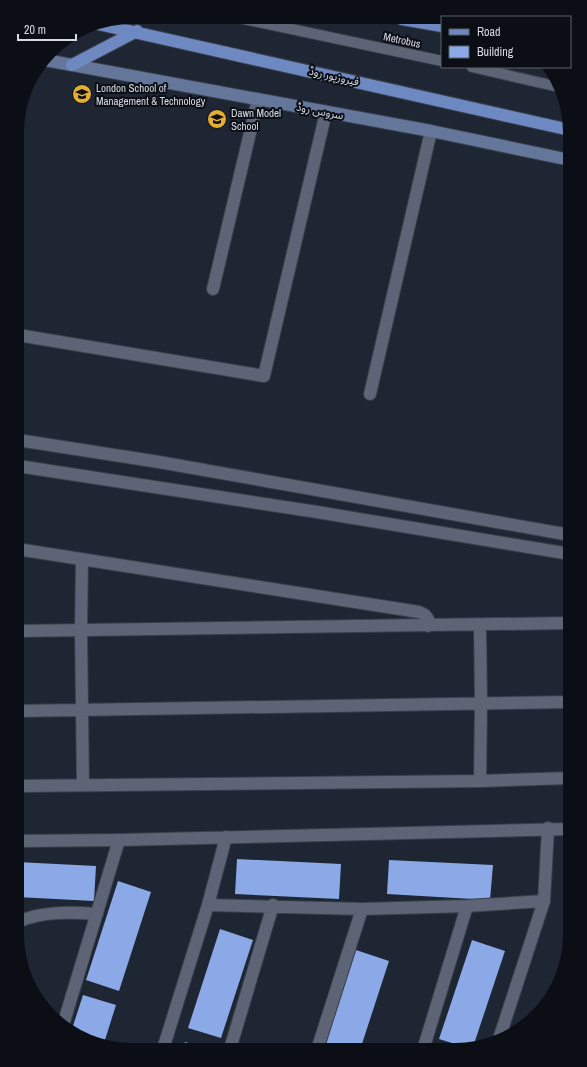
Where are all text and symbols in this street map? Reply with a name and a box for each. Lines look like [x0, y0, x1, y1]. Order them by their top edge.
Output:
scale bar [18, 16, 76, 42]
legend [441, 16, 571, 68]
text: 20 m [24, 22, 46, 38]
text: Road [477, 24, 501, 40]
street label: Metrobus [382, 29, 422, 51]
text: Building [477, 44, 514, 60]
street label: فیروزپور روڈ [307, 63, 361, 90]
place label: London School of Management & Technology [96, 81, 206, 108]
school or university icon: London School of Management & Technology [71, 83, 93, 105]
street label: سروس روڈ [295, 100, 345, 123]
place label: Dawn Model School [231, 106, 281, 133]
school or university icon: Dawn Model School [206, 108, 228, 130]

